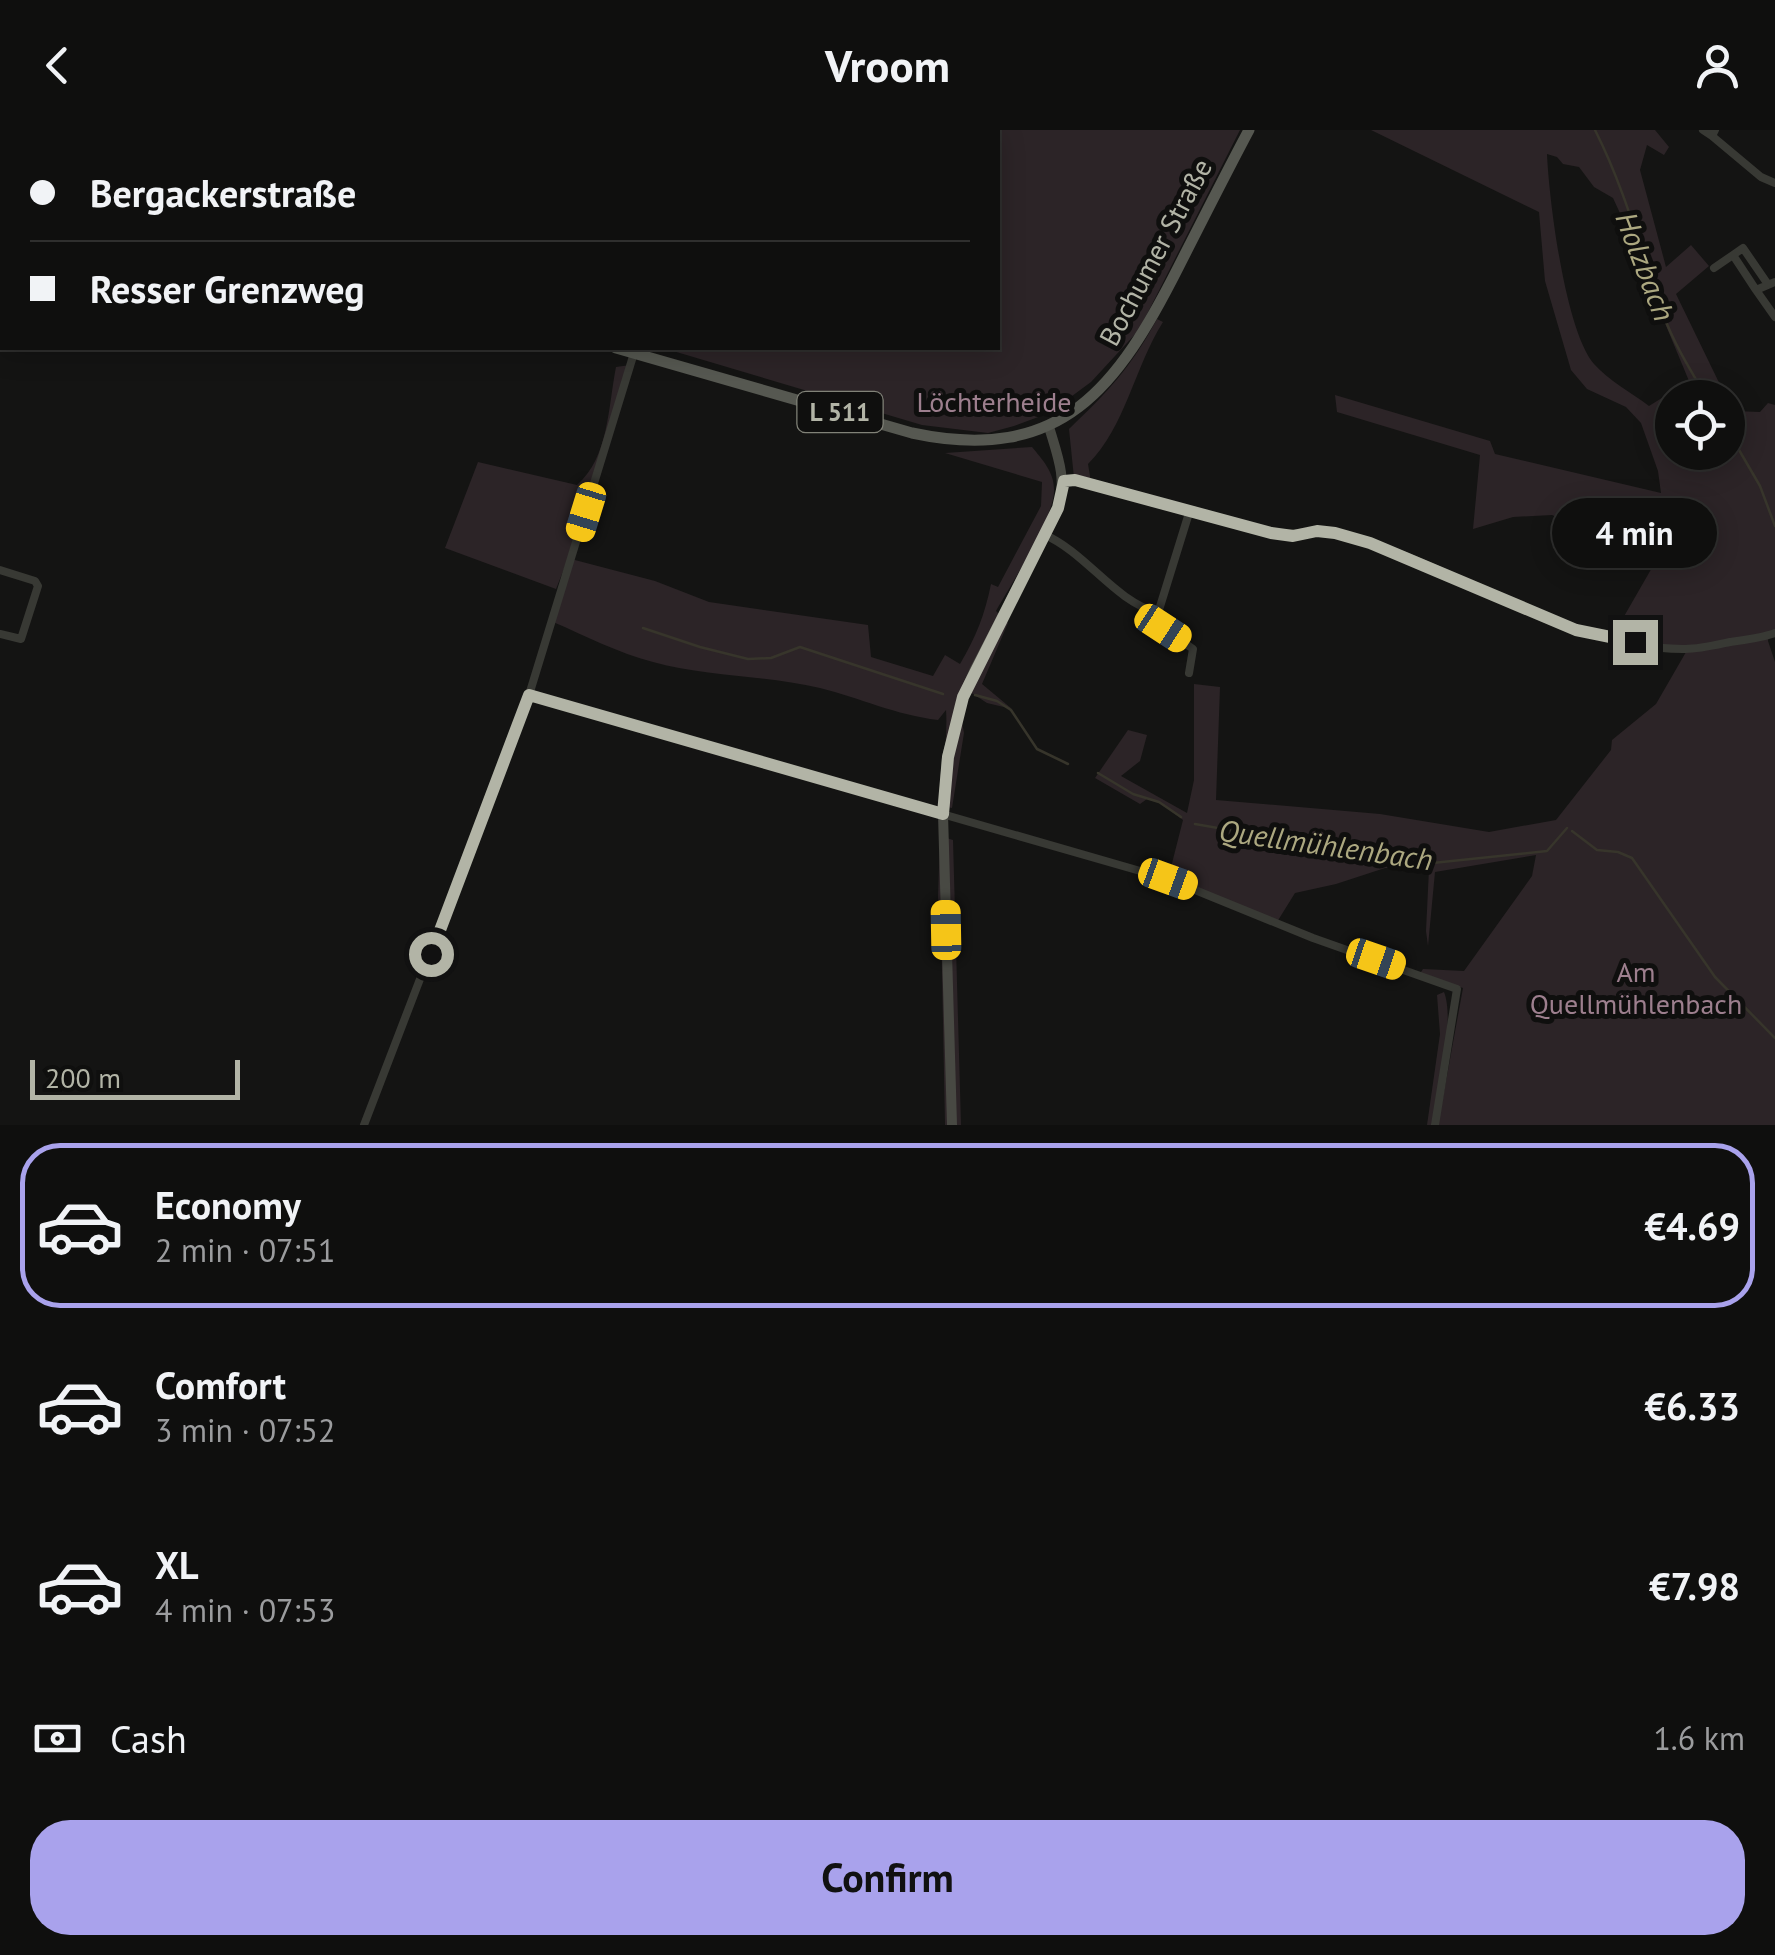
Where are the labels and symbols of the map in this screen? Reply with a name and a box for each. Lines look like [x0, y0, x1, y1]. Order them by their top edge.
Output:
street label: Bochumer Straße [1090, 152, 1220, 352]
water label: Holzbach [1607, 206, 1685, 326]
park label: Löchterheide [916, 383, 1072, 420]
road number: L 511 [798, 392, 882, 432]
car [563, 479, 609, 545]
callout: 4 min [1552, 497, 1718, 567]
car [1130, 599, 1196, 657]
route end [1613, 620, 1658, 665]
water label: Quellmühlenbach [1217, 810, 1435, 878]
car [1135, 855, 1201, 903]
car [930, 900, 962, 960]
route start [409, 932, 454, 977]
car [1343, 935, 1409, 983]
park label: Am Quellmühlenbach [1530, 953, 1742, 1022]
scale bar [30, 1055, 240, 1100]

